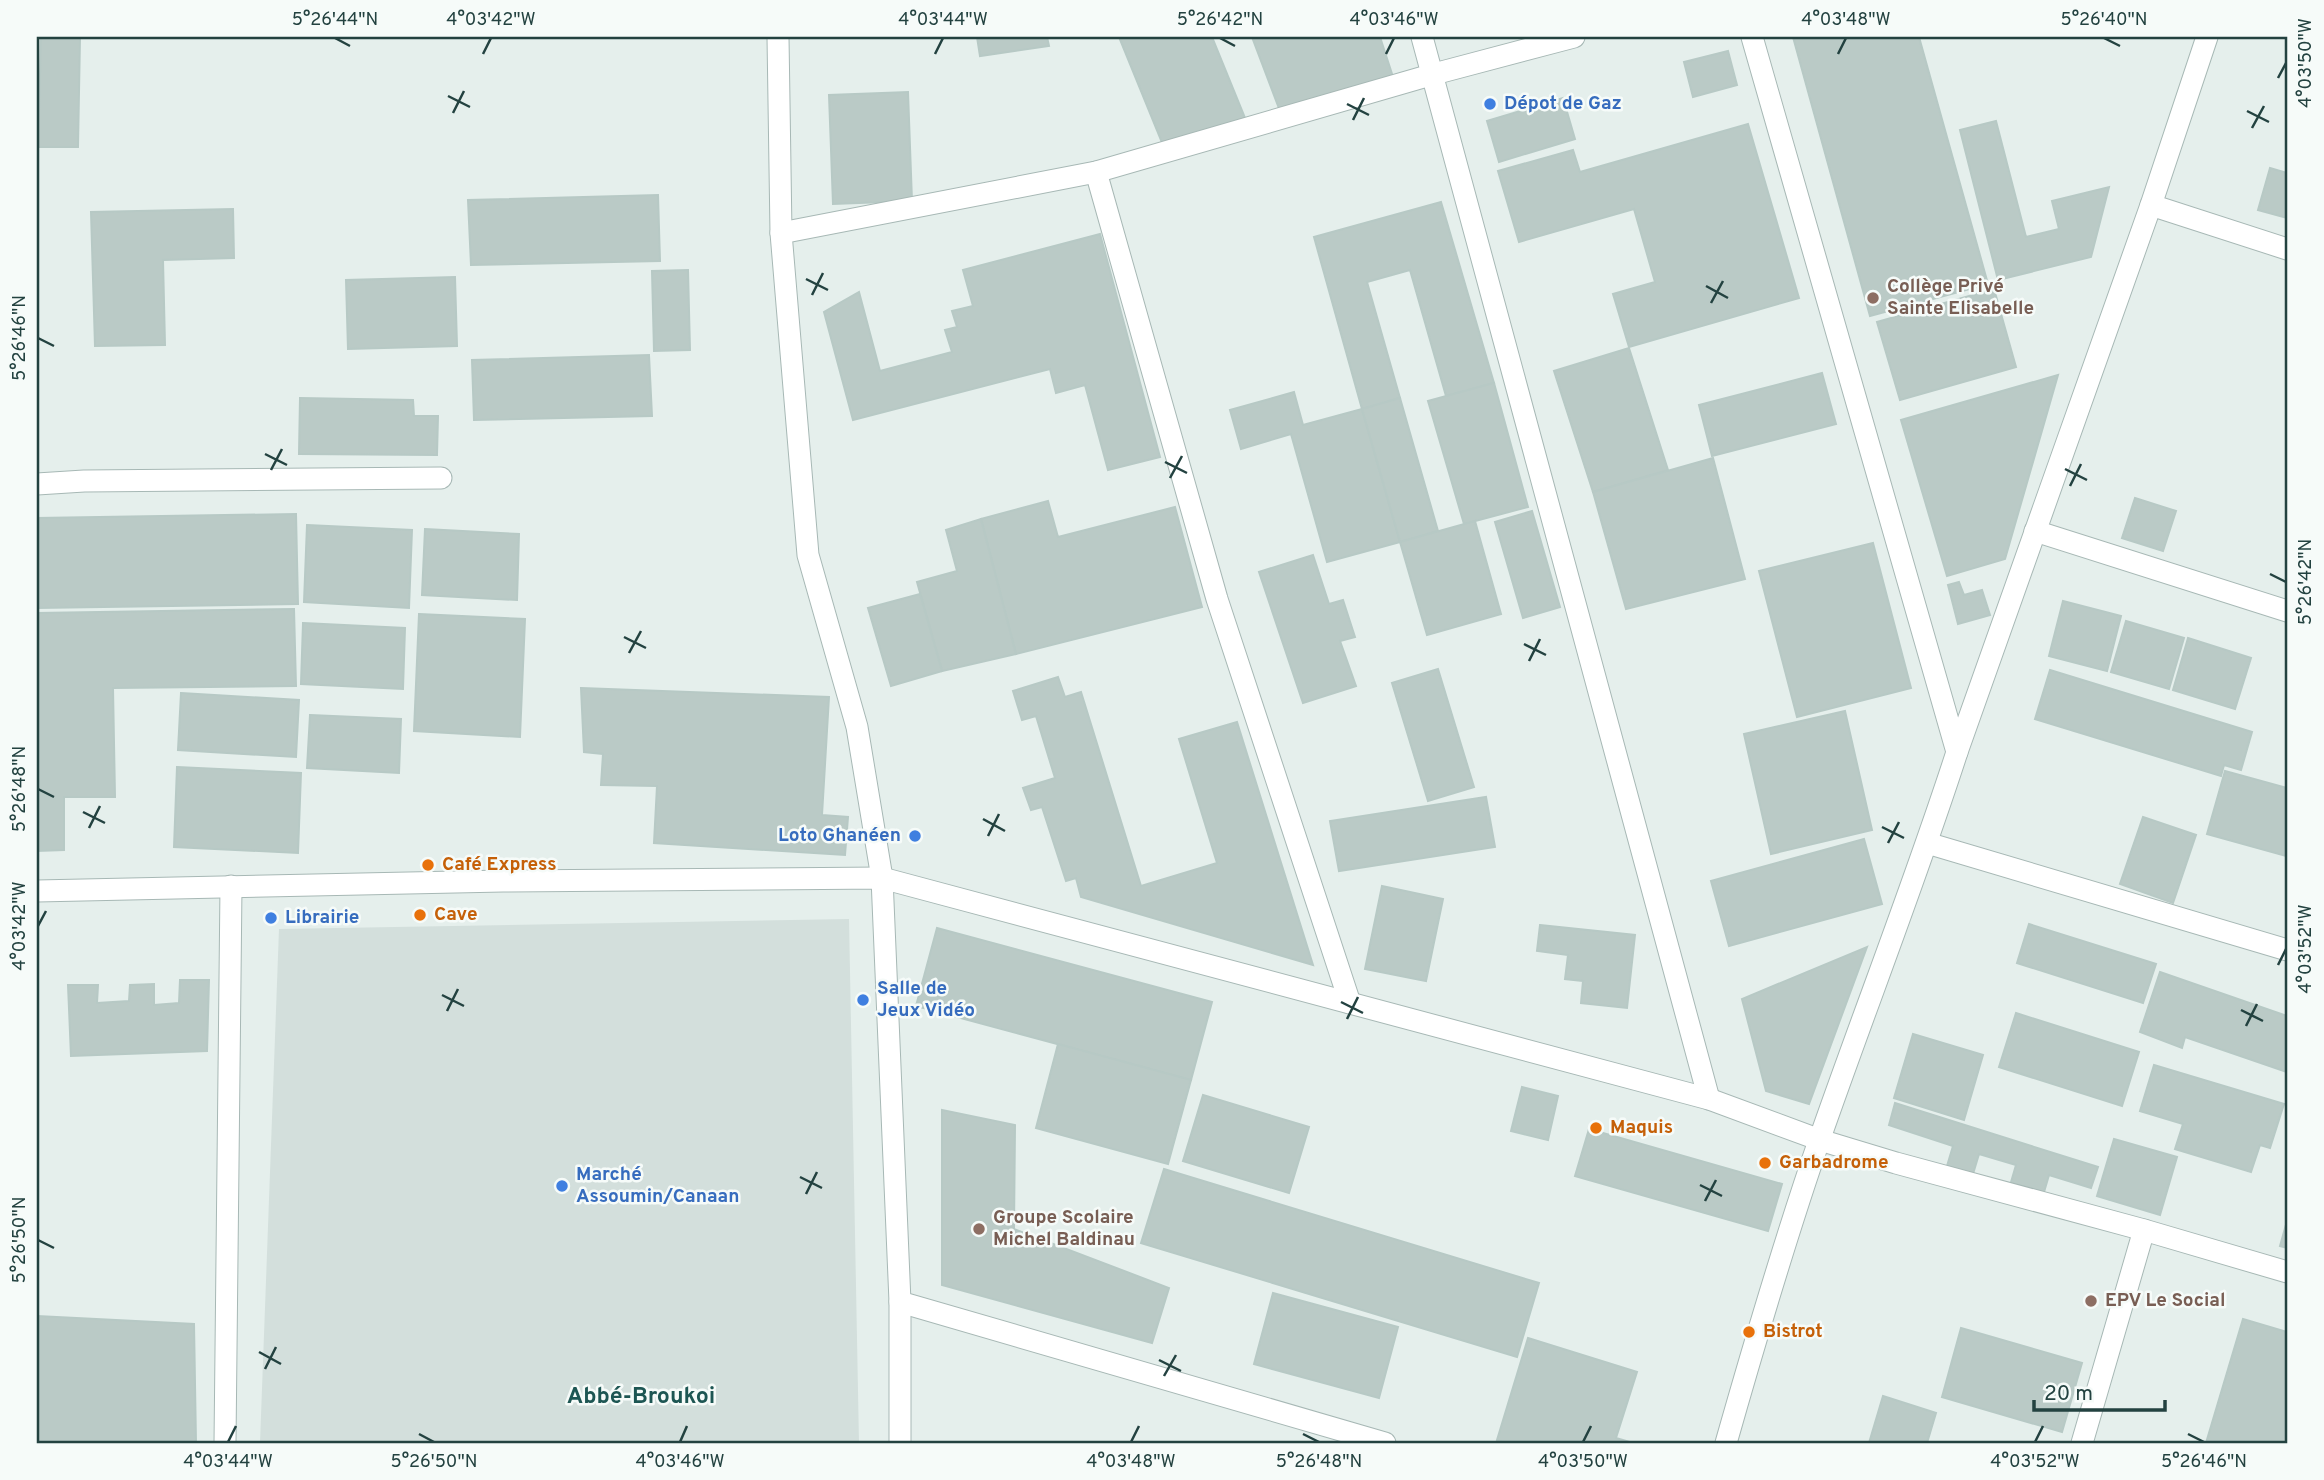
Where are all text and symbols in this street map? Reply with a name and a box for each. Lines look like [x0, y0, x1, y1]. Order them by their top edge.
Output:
text: 5°26'44"N [292, 9, 378, 32]
text: 4°03'42"W [446, 9, 536, 32]
text: 4°03'44"W [898, 9, 988, 32]
text: 5°26'42"N [1177, 9, 1263, 32]
text: 4°03'46"W [1349, 9, 1439, 32]
text: 4°03'48"W [1801, 9, 1891, 32]
text: 5°26'40"N [2061, 9, 2147, 32]
text: 4°03'50"W [2295, 18, 2318, 108]
place label: Dépot de Gaz [1504, 92, 1622, 116]
marker: Dépot de Gaz [1482, 96, 1498, 112]
place label: Collège Privé Sainte Elisabelle [1887, 275, 2034, 321]
marker: Collège Privé Sainte Elisabelle [1865, 290, 1881, 306]
text: 5°26'46"N [9, 295, 32, 381]
text: 5°26'42"N [2295, 539, 2318, 625]
text: 5°26'48"N [9, 746, 32, 832]
place label: Loto Ghanéen [778, 824, 901, 848]
marker: Loto Ghanéen [907, 828, 923, 844]
place label: Café Express [442, 853, 557, 877]
marker: Café Express [420, 857, 436, 873]
text: 4°03'42"W [9, 881, 32, 971]
place label: Cave [434, 903, 478, 927]
text: 4°03'52"W [2295, 904, 2318, 994]
place label: Librairie [285, 906, 359, 930]
marker: Cave [412, 907, 428, 923]
marker: Librairie [263, 910, 279, 926]
place label: Salle de Jeux Vidéo [877, 977, 975, 1023]
marker: Salle de Jeux Vidéo [855, 992, 871, 1008]
place label: Maquis [1610, 1116, 1673, 1140]
marker: Maquis [1588, 1120, 1604, 1136]
place label: Garbadrome [1779, 1151, 1888, 1175]
marker: Garbadrome [1757, 1155, 1773, 1171]
place label: Marché Assoumin/Canaan [576, 1163, 739, 1209]
marker: Marché Assoumin/Canaan [554, 1178, 570, 1194]
text: 5°26'50"N [9, 1197, 32, 1283]
place label: Groupe Scolaire Michel Baldinau [993, 1206, 1135, 1252]
marker: Groupe Scolaire Michel Baldinau [971, 1221, 987, 1237]
place label: EPV Le Social [2105, 1289, 2225, 1313]
marker: EPV Le Social [2083, 1293, 2099, 1309]
place label: Bistrot [1763, 1320, 1823, 1344]
marker: Bistrot [1741, 1324, 1757, 1340]
scale bar [2034, 1368, 2165, 1412]
text: 20 m [2044, 1381, 2093, 1408]
district label: Abbé-Broukoi [567, 1383, 715, 1412]
text: 4°03'44"W [183, 1451, 273, 1474]
text: 5°26'50"N [391, 1451, 477, 1474]
text: 4°03'46"W [635, 1451, 725, 1474]
text: 4°03'48"W [1086, 1451, 1176, 1474]
text: 5°26'48"N [1276, 1451, 1362, 1474]
text: 4°03'50"W [1538, 1451, 1628, 1474]
text: 4°03'52"W [1990, 1451, 2080, 1474]
text: 5°26'46"N [2161, 1451, 2247, 1474]

